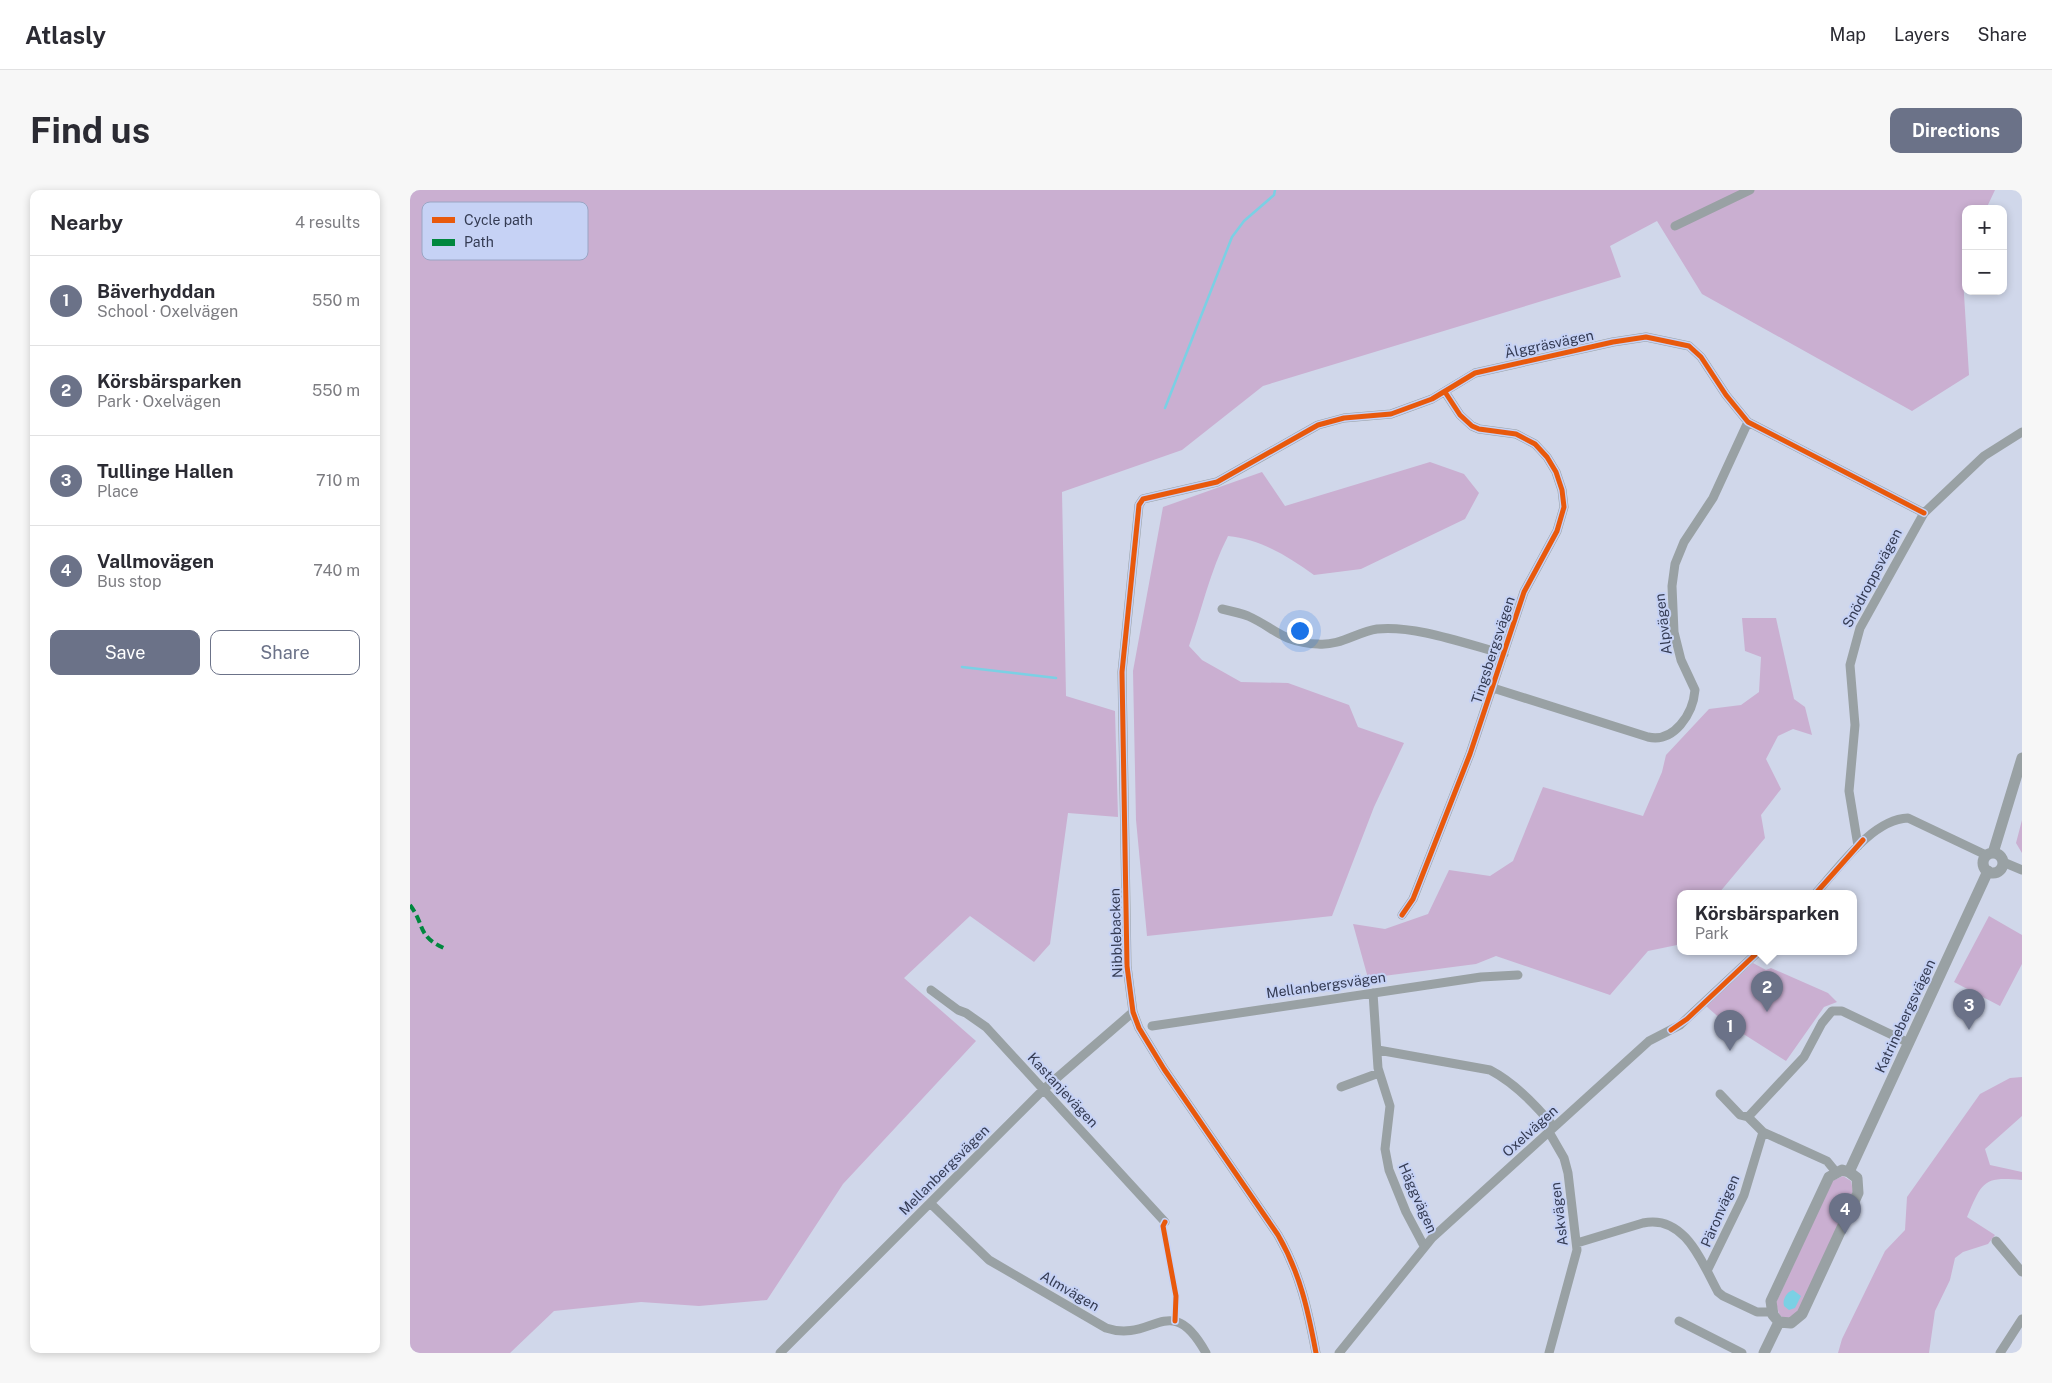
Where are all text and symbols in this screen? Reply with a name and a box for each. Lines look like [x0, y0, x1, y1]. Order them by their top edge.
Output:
text: Atlasly [25, 21, 106, 49]
text: Map [1830, 24, 1866, 45]
text: Layers [1894, 24, 1950, 45]
text: Share [1978, 24, 2027, 45]
button: Directions [1890, 108, 2022, 153]
text: Find us [30, 110, 150, 151]
legend [422, 202, 588, 260]
map controls [1962, 205, 2007, 295]
button: + [1962, 205, 2007, 250]
text: Nearby [50, 210, 123, 235]
text: Cycle path [464, 212, 533, 228]
text: 4 results [295, 213, 360, 232]
text: Path [464, 234, 494, 250]
button: − [1962, 250, 2007, 295]
text: Bäverhyddan [97, 280, 215, 302]
text: 1 [63, 291, 69, 310]
text: 550 m [312, 291, 360, 310]
text: School · Oxelvägen [97, 302, 238, 321]
street label: Älggräsvägen [1503, 325, 1595, 361]
text: Körsbärsparken [97, 370, 242, 392]
text: 2 [61, 381, 71, 400]
text: 550 m [312, 381, 360, 400]
text: Park · Oxelvägen [97, 392, 221, 411]
text: Tullinge Hallen [97, 460, 234, 482]
text: 3 [61, 471, 71, 490]
text: 710 m [316, 471, 360, 490]
text: Place [97, 482, 139, 501]
street label: Snödroppsvägen [1839, 526, 1905, 630]
text: Vallmovägen [97, 550, 214, 572]
text: 4 [61, 561, 71, 580]
text: 740 m [313, 561, 360, 580]
text: Bus stop [97, 572, 161, 591]
street label: Alpvägen [1651, 593, 1675, 655]
street label: Tingsbergsvägen [1468, 594, 1518, 706]
your location [1287, 618, 1313, 644]
button: Save [50, 630, 200, 675]
button: Share [210, 630, 360, 675]
street label: Nibblebacken [1106, 888, 1126, 978]
popup [1677, 890, 1857, 955]
text: Körsbärsparken [1695, 902, 1839, 924]
text: Park [1695, 924, 1729, 943]
street label: Katrinebergsvägen [1872, 957, 1938, 1075]
street label: Mellanbergsvägen [1265, 969, 1387, 1001]
pin: 2 [1751, 971, 1783, 1012]
pin: 3 [1953, 989, 1985, 1030]
pin: 1 [1714, 1010, 1746, 1051]
street label: Kastanjevägen [1024, 1049, 1102, 1131]
street label: Oxelvägen [1499, 1102, 1561, 1160]
street label: Mellanbergsvägen [896, 1122, 992, 1218]
street label: Häggvägen [1395, 1161, 1441, 1235]
street label: Päronvägen [1698, 1173, 1742, 1249]
street label: Askvägen [1547, 1181, 1571, 1247]
pin: 4 [1829, 1193, 1861, 1234]
street label: Almvägen [1038, 1268, 1102, 1314]

